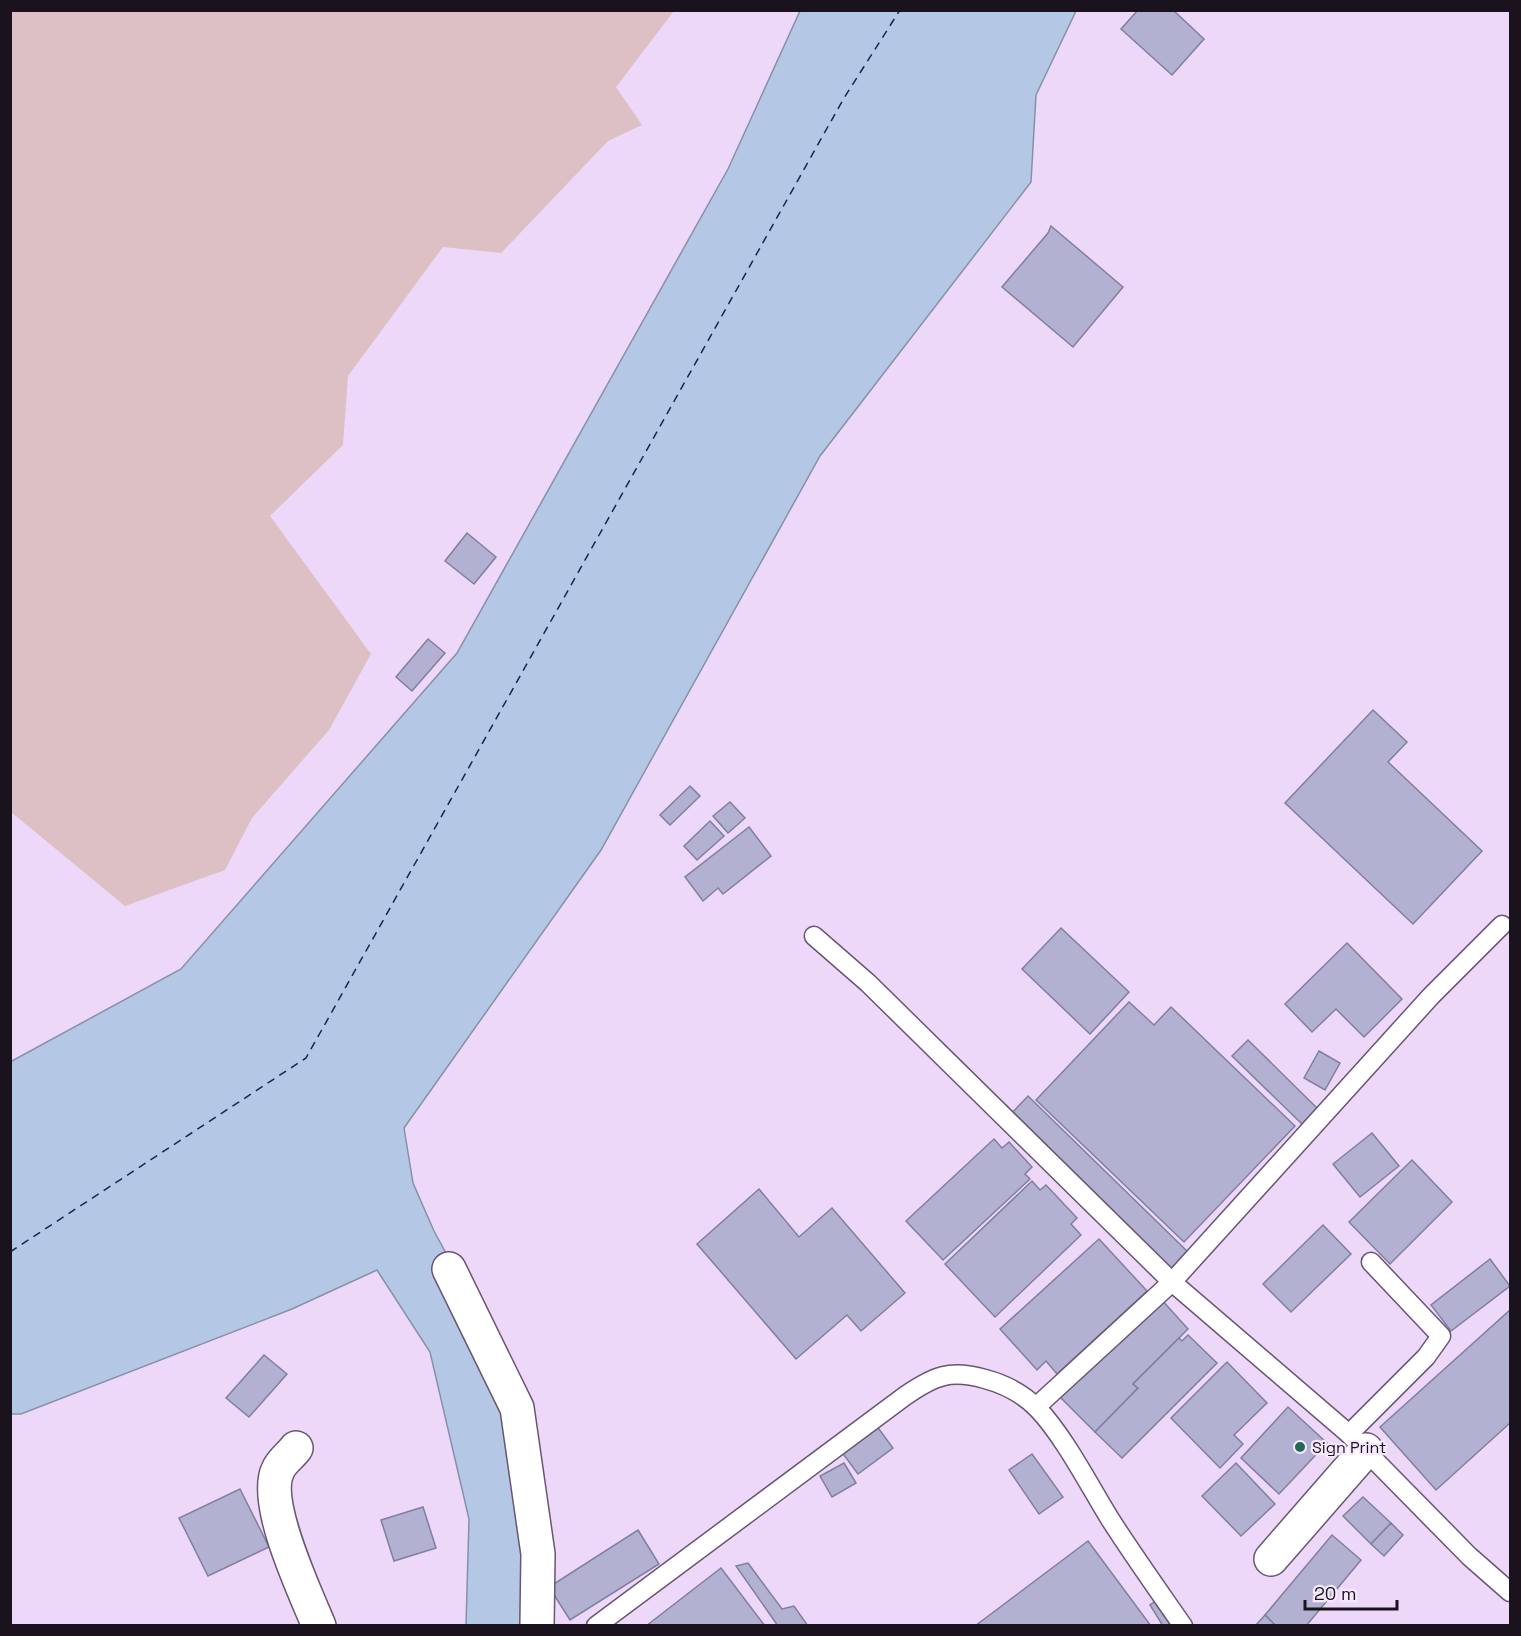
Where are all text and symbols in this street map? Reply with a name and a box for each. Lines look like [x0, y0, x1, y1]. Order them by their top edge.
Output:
place label: Sign Print [1312, 1437, 1386, 1458]
marker: Sign Print [1293, 1440, 1307, 1454]
scale bar [1305, 1573, 1396, 1611]
text: 20 m [1314, 1582, 1357, 1605]

